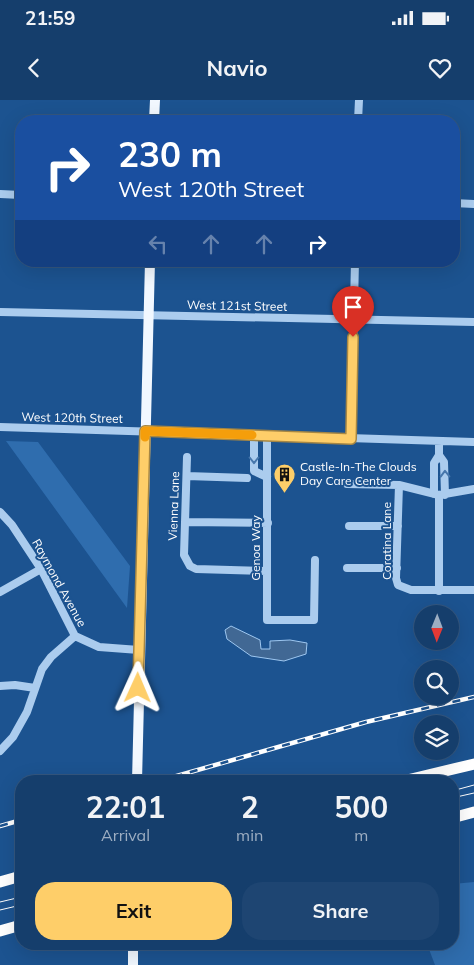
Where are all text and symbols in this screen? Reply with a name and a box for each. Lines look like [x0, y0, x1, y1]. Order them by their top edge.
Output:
text: 21:59 [25, 6, 75, 30]
icon: back [20, 54, 48, 82]
text: Navio [207, 54, 267, 82]
icon: heart [426, 54, 454, 82]
text: 230 m [118, 132, 222, 176]
icon: right [35, 135, 100, 200]
text: West 120th Street [118, 175, 304, 203]
icon: left [144, 230, 172, 258]
icon: ahead [197, 230, 225, 258]
icon: ahead [250, 230, 278, 258]
icon: right [303, 230, 331, 258]
pin [332, 286, 374, 337]
icon: arrive [339, 293, 367, 321]
street label: West 121st Street [187, 297, 287, 314]
street label: West 120th Street [21, 409, 123, 426]
one-way arrow [249, 456, 259, 464]
place label: Castle-In-The Clouds Day Care Center [300, 459, 417, 488]
building icon: Castle-In-The Clouds Day Care Center [272, 462, 296, 493]
one-way arrow [439, 469, 450, 477]
street label: Vienna Lane [165, 471, 182, 541]
street label: Coratina Lane [379, 502, 394, 580]
street label: Genoa Way [248, 515, 263, 581]
street label: Raymond Avenue [29, 536, 90, 629]
north arrow [414, 605, 459, 650]
map controls [414, 605, 459, 760]
button: search [414, 660, 459, 705]
position arrow [111, 661, 163, 713]
button: layers [414, 715, 459, 760]
text: 22:01 [86, 788, 165, 826]
text: 2 [241, 788, 259, 826]
text: 500 [334, 788, 388, 826]
text: Arrival [101, 825, 150, 845]
text: min [236, 825, 263, 845]
text: m [354, 825, 368, 845]
button: Exit [35, 882, 232, 940]
button: Share [242, 882, 439, 940]

